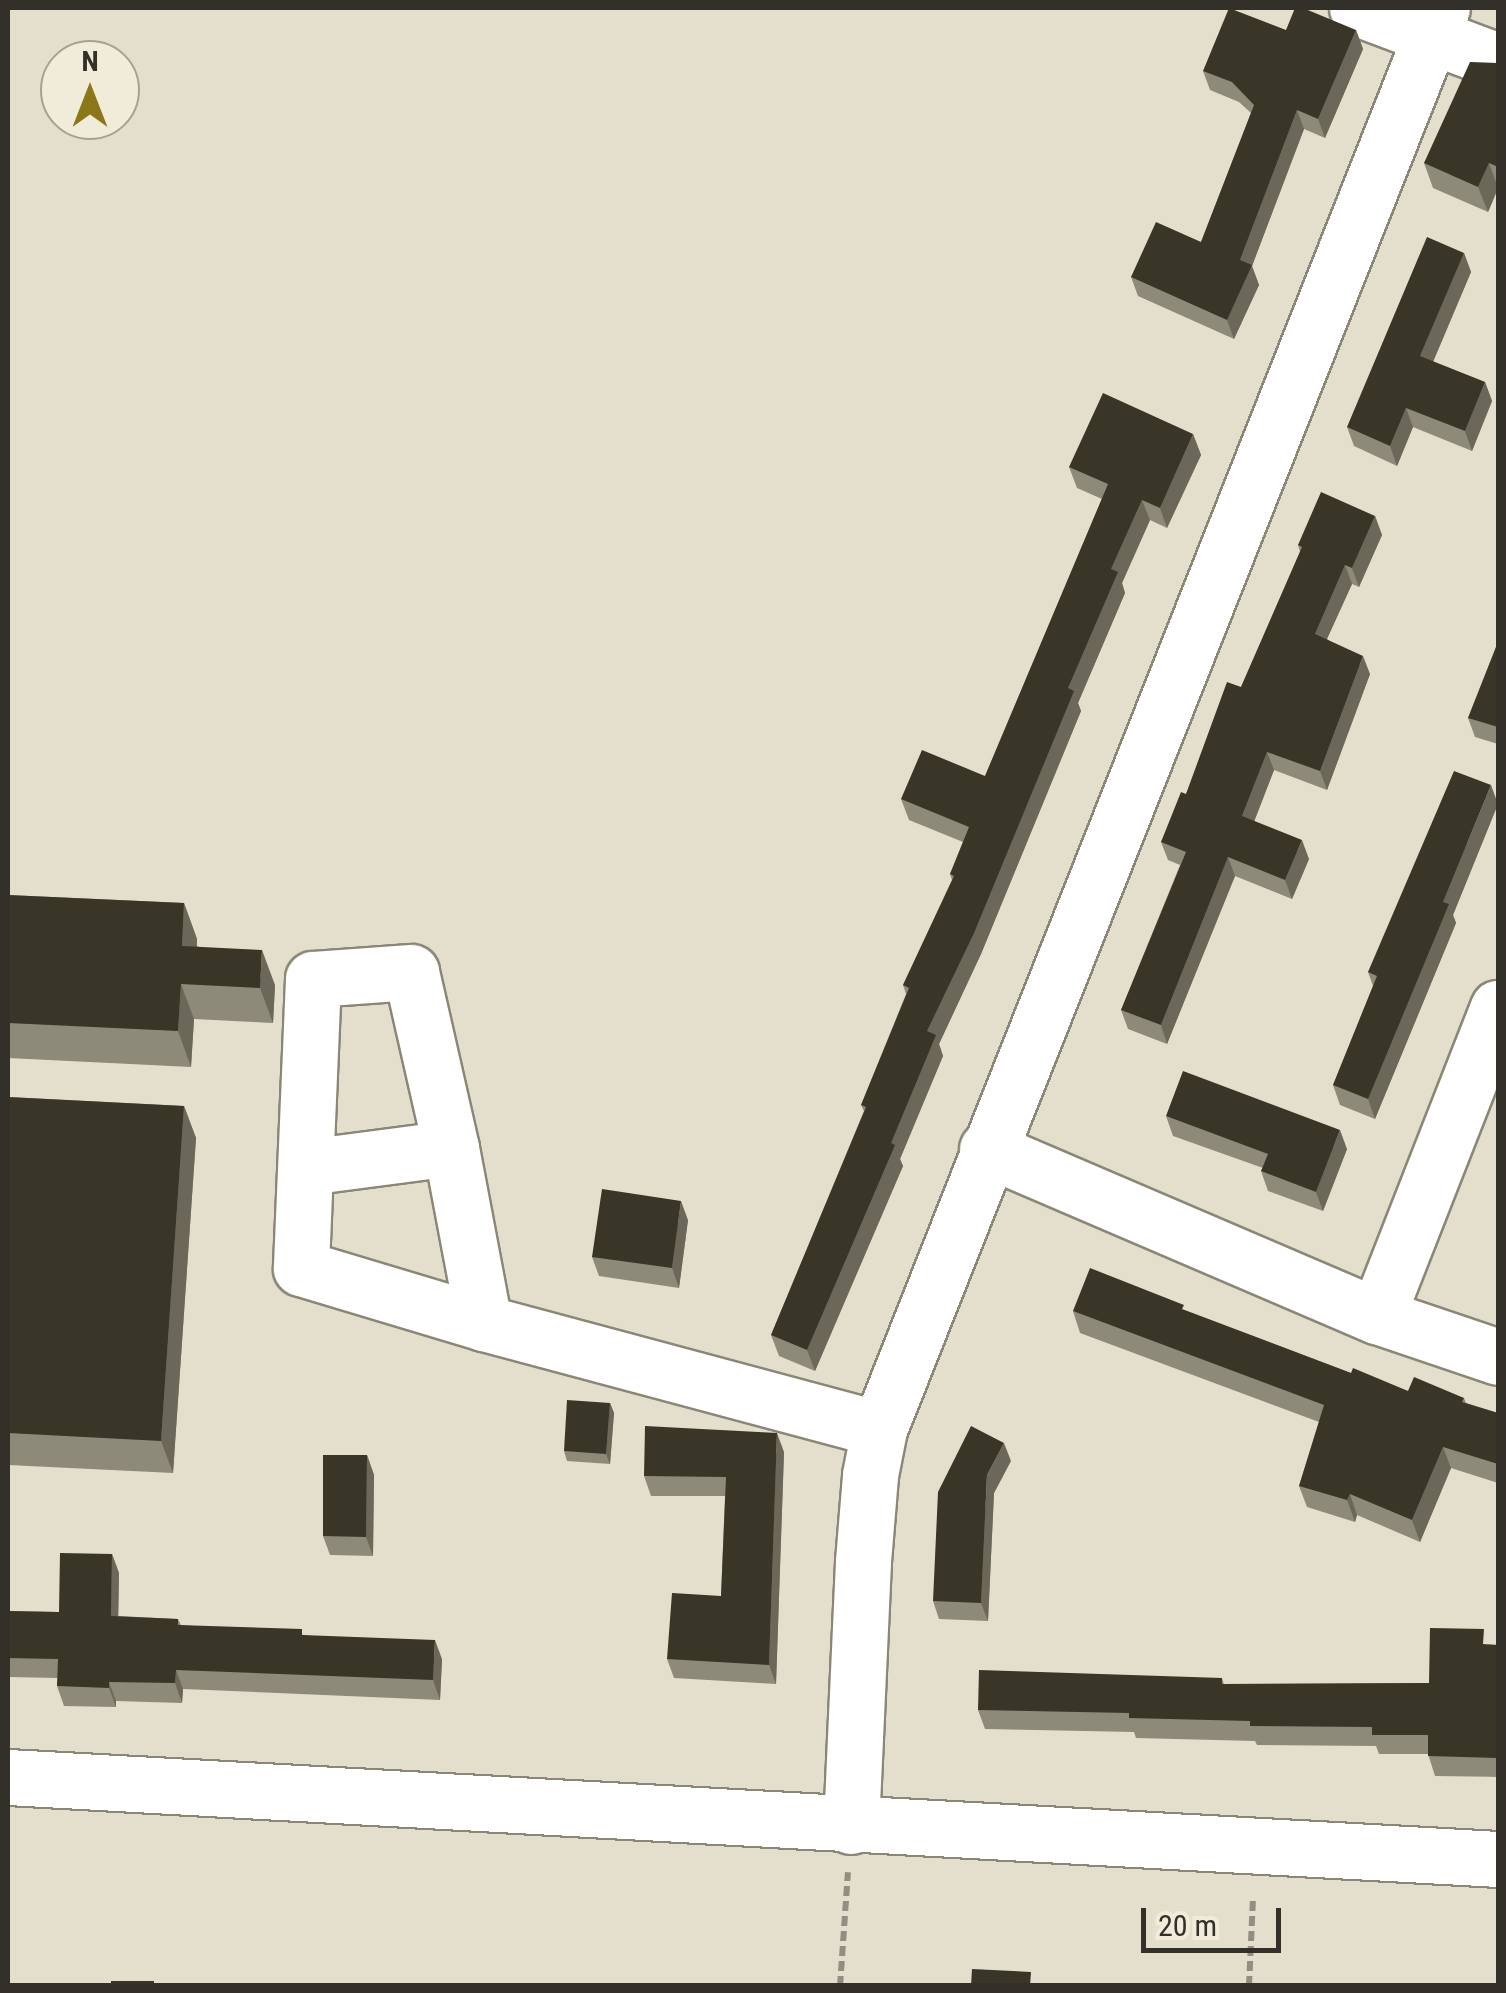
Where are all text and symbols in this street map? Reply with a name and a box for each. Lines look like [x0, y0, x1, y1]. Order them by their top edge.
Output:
north arrow [40, 40, 140, 140]
text: N [81, 45, 99, 78]
scale bar [1146, 1888, 1286, 1950]
text: 20 m [1158, 1908, 1217, 1943]

